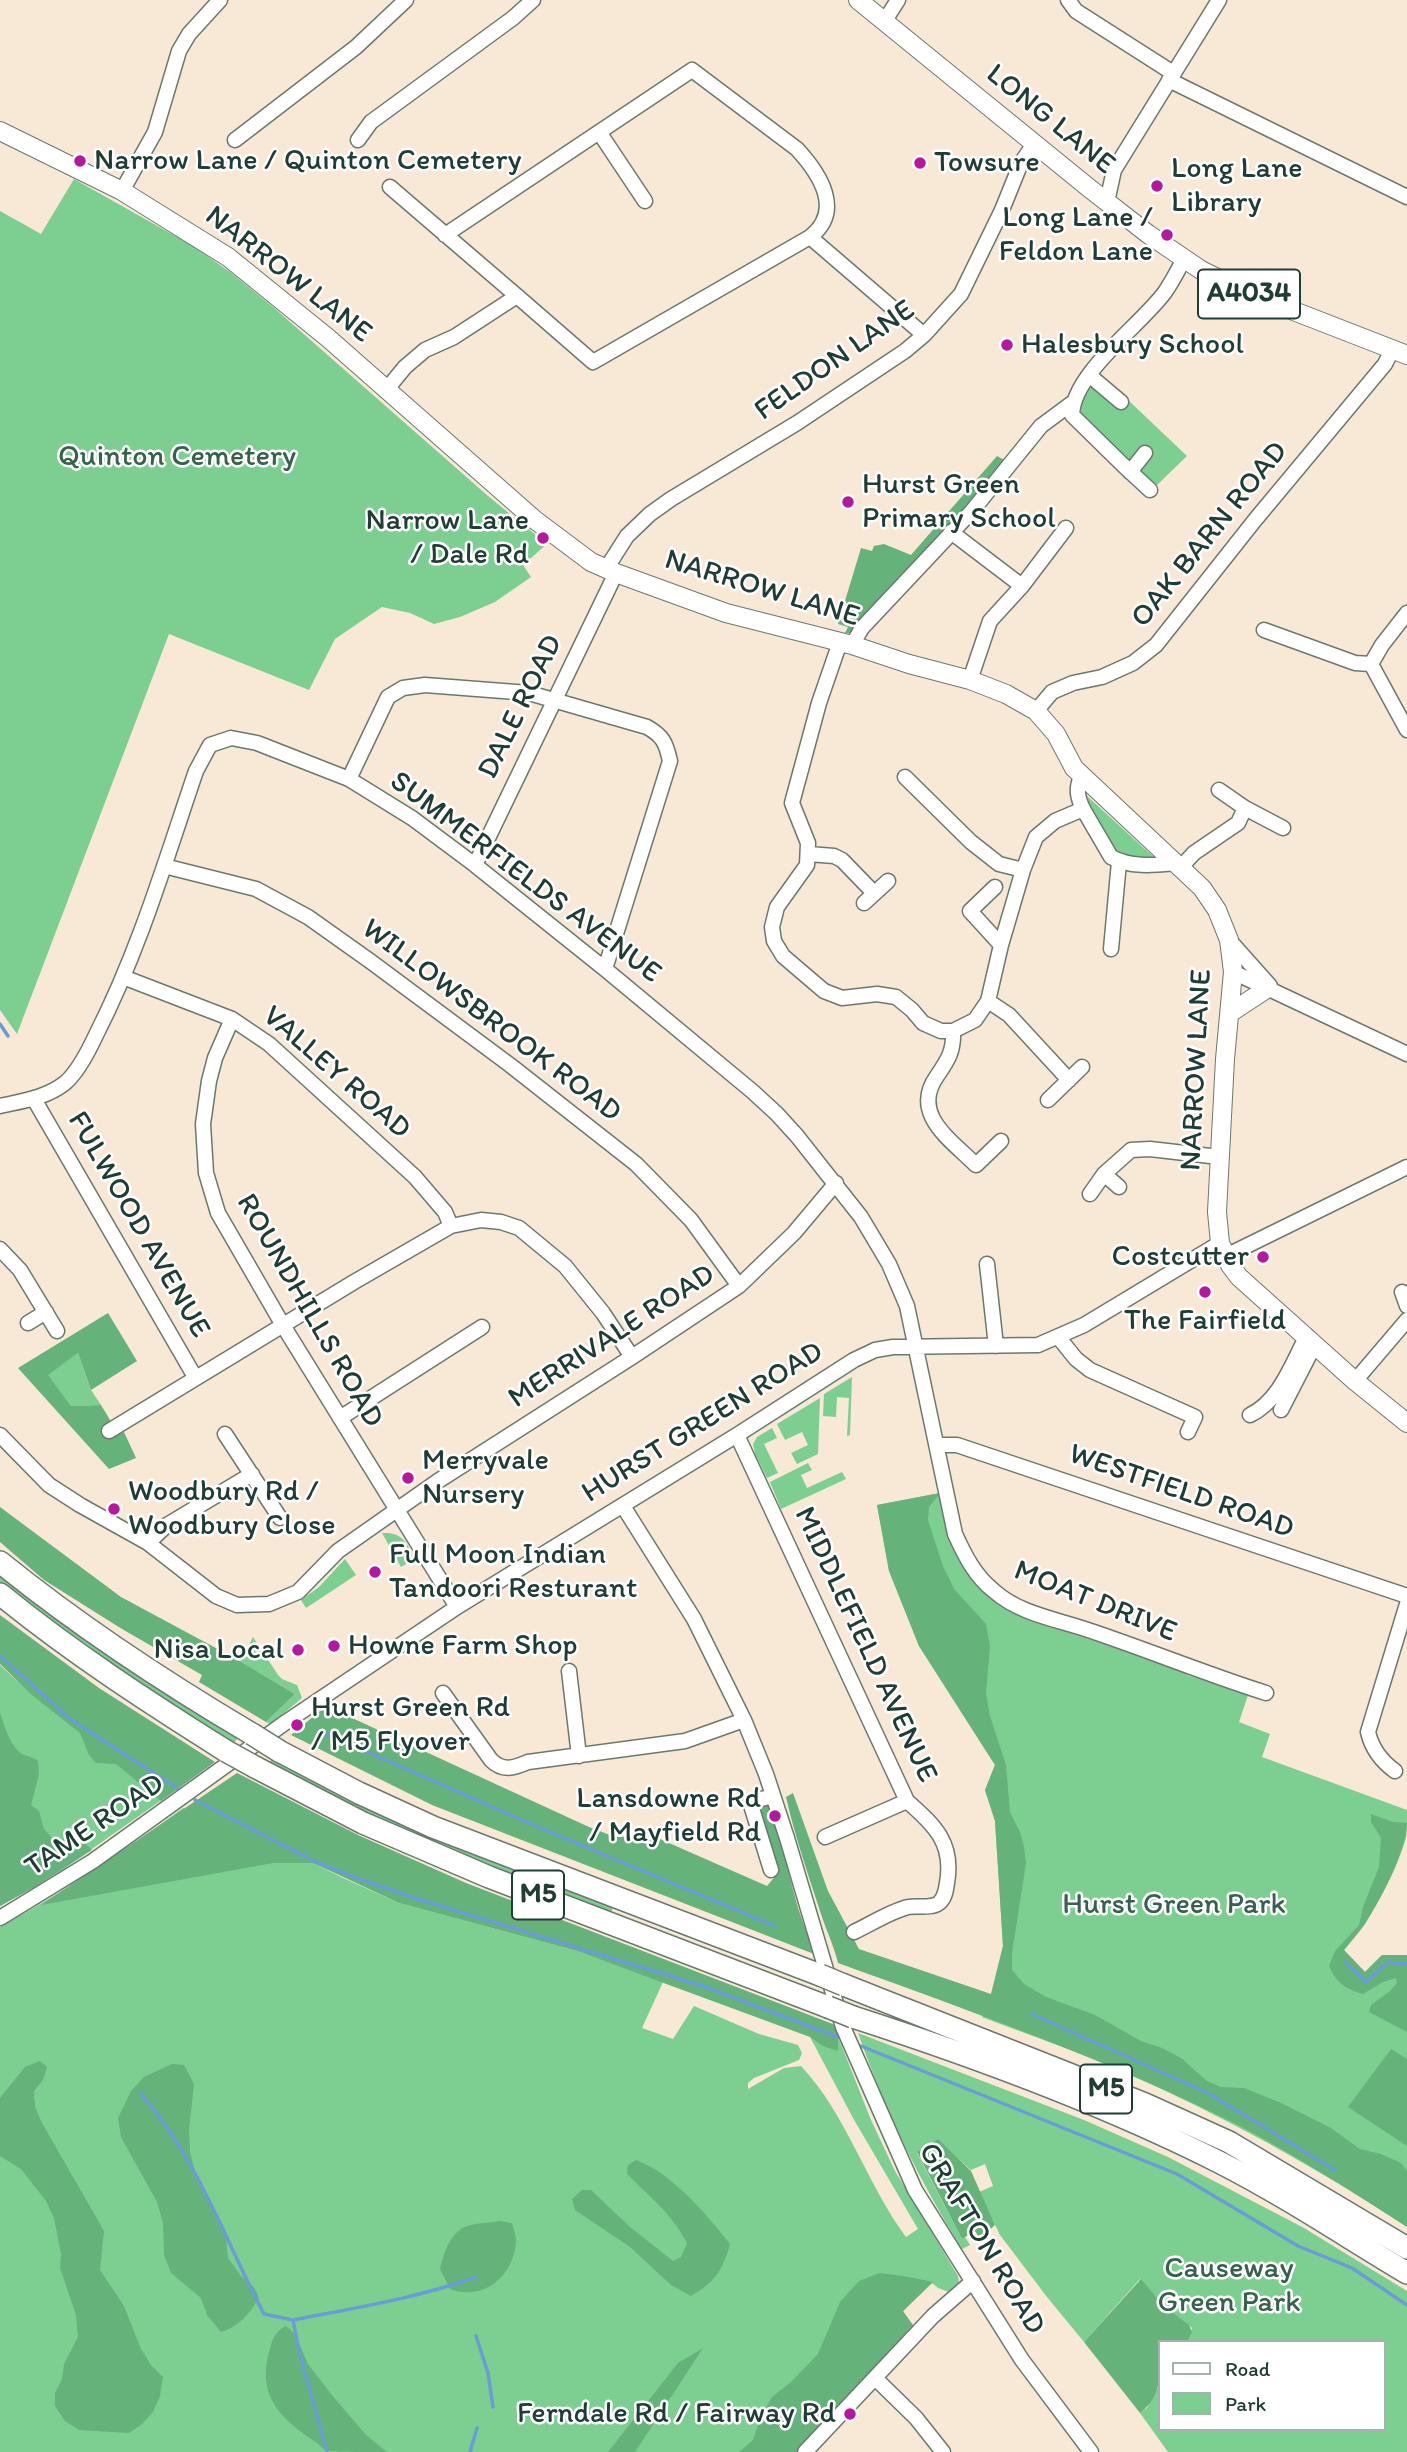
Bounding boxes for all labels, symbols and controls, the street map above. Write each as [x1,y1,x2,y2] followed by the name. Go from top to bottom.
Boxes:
[978,57,1122,183] street label: LONG LANE
[94,143,522,179] place label: Narrow Lane / Quinton Cemetery
[934,145,1040,181] place label: Towsure
[1171,151,1302,222] place label: Long Lane Library
[72,153,88,169] marker: Narrow Lane / Quinton Cemetery
[912,155,928,171] marker: Towsure
[1149,178,1165,194] marker: Long Lane Library
[197,199,379,351] street label: NARROW LANE
[999,200,1153,270] place label: Long Lane / Feldon Lane
[1159,227,1175,243] marker: Long Lane / Feldon Lane
[1198,270,1300,318] road number: A4034
[748,293,922,429] street label: FELDON LANE
[1021,327,1244,363] place label: Halesbury School
[999,337,1015,353] marker: Halesbury School
[1124,435,1296,635] street label: OAK BARN ROAD
[58,439,296,475] park label: Quinton Cemetery
[862,467,1056,538] place label: Hurst Green Primary School
[840,494,856,510] marker: Hurst Green Primary School
[366,503,529,574] place label: Narrow Lane / Dale Rd
[535,530,551,546] marker: Narrow Lane / Dale Rd
[660,542,864,636] street label: NARROW LANE
[471,629,571,785] street label: DALE ROAD
[382,764,668,992] street label: SUMMERFIELDS AVENUE
[354,912,628,1130] street label: WILLOWSBROOK ROAD
[1174,968,1220,1172] street label: NARROW LANE
[254,999,418,1147] street label: VALLEY ROAD
[59,1105,217,1345] street label: FULWOOD AVENUE
[227,1188,391,1434] street label: ROUNDHILLS ROAD
[1112,1239,1249,1275] place label: Costcutter
[1255,1249,1271,1265] marker: Costcutter
[502,1257,722,1417] street label: MERRIVALE ROAD
[1197,1284,1213,1300] marker: The Fairfield
[1124,1303,1286,1339] place label: The Fairfield
[576,1334,830,1512] street label: HURST GREEN ROAD
[1064,1437,1298,1547] street label: WESTFIELD ROAD
[422,1443,549,1514] place label: Merryvale Nursery
[400,1470,416,1486] marker: Merryvale Nursery
[128,1474,336,1544] place label: Woodbury Rd / Woodbury Close
[106,1501,122,1517] marker: Woodbury Rd / Woodbury Close
[785,1502,945,1788] street label: MIDDLEFIELD AVENUE
[389,1537,637,1608] place label: Full Moon Indian Tandoori Resturant
[1008,1553,1182,1651] street label: MOAT DRIVE
[367,1564,383,1580] marker: Full Moon Indian Tandoori Resturant
[348,1628,577,1664] place label: Howne Farm Shop
[153,1632,284,1668] place label: Nisa Local
[326,1638,342,1654] marker: Howne Farm Shop
[290,1642,306,1658] marker: Nisa Local
[311,1690,510,1760] place label: Hurst Green Rd / M5 Flyover
[289,1717,305,1733] marker: Hurst Green Rd / M5 Flyover
[19,1766,171,1886] street label: TAME ROAD
[576,1781,761,1852] place label: Lansdowne Rd / Mayfield Rd
[767,1808,783,1824] marker: Lansdowne Rd / Mayfield Rd
[512,1870,564,1920] road number: M5
[1062,1887,1286,1923] park label: Hurst Green Park
[1080,2064,1132,2114] road number: M5
[910,2137,1052,2341] street label: GRAFTON ROAD
[1158,2251,1300,2322] park label: Causeway Green Park
[1158,2340,1386,2431] legend
[1225,2356,1270,2381] text: Road
[1225,2391,1266,2416] text: Park
[517,2396,836,2432] place label: Ferndale Rd / Fairway Rd
[842,2406,858,2422] marker: Ferndale Rd / Fairway Rd

